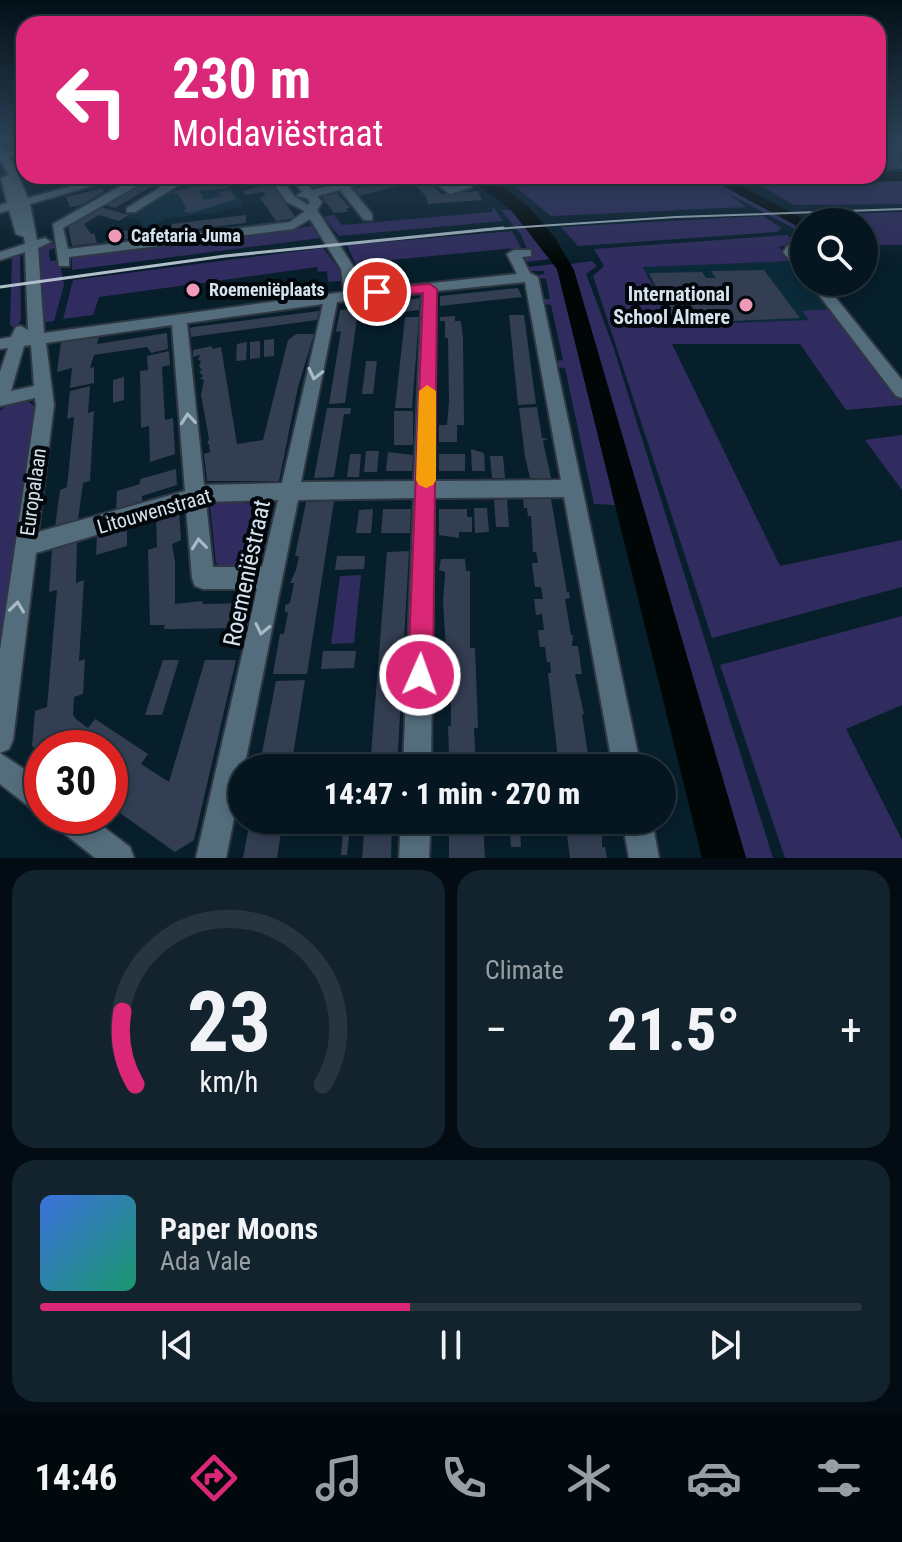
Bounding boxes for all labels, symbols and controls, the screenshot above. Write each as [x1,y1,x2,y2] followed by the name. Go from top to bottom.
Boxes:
[172,46,311,112] text: 230 m
[40,48,144,152] icon: left
[172,113,383,155] text: Moldaviëstraat
[790,208,878,296] map controls
[790,208,878,296] button: search
[131,225,241,246] place label: Cafetaria Juma
[106,227,124,245] marker: Cafetaria Juma
[343,258,411,326] pin
[355,270,399,314] icon: arrive
[209,279,325,300] place label: Roemeniëplaats
[184,281,202,299] marker: Roemeniëplaats
[613,282,730,329] place label: International School Almere
[737,296,755,314] marker: International School Almere
[307,367,324,380] one-way arrow
[179,412,196,425] one-way arrow
[15,447,51,537] street label: Europalaan
[94,483,214,539] street label: Litouwenstraat
[218,497,276,649] street label: Roemeniëstraat
[191,538,208,551] one-way arrow
[8,600,25,614] one-way arrow
[254,621,271,635] one-way arrow
[378,633,462,717] position arrow
[24,730,128,834] speed limit sign: 30
[324,776,580,811] text: 14:47 · 1 min · 270 m
[485,955,564,985] text: Climate
[186,974,271,1071] text: 23
[607,994,740,1065] text: 21.5°
[485,1004,507,1056] text: −
[840,1004,862,1056] text: +
[199,1065,258,1099] text: km/h
[160,1211,318,1246] text: Paper Moons
[160,1246,251,1276] text: Ada Vale
[155,1323,199,1367] icon: previous
[429,1323,473,1367] icon: pause
[703,1323,747,1367] icon: next
[186,1450,242,1506] icon: directions
[311,1450,367,1506] icon: music
[436,1450,492,1506] icon: phone
[561,1450,617,1506] icon: climate
[686,1450,742,1506] icon: car
[811,1450,867,1506] icon: filters
[35,1457,117,1499] text: 14:46

